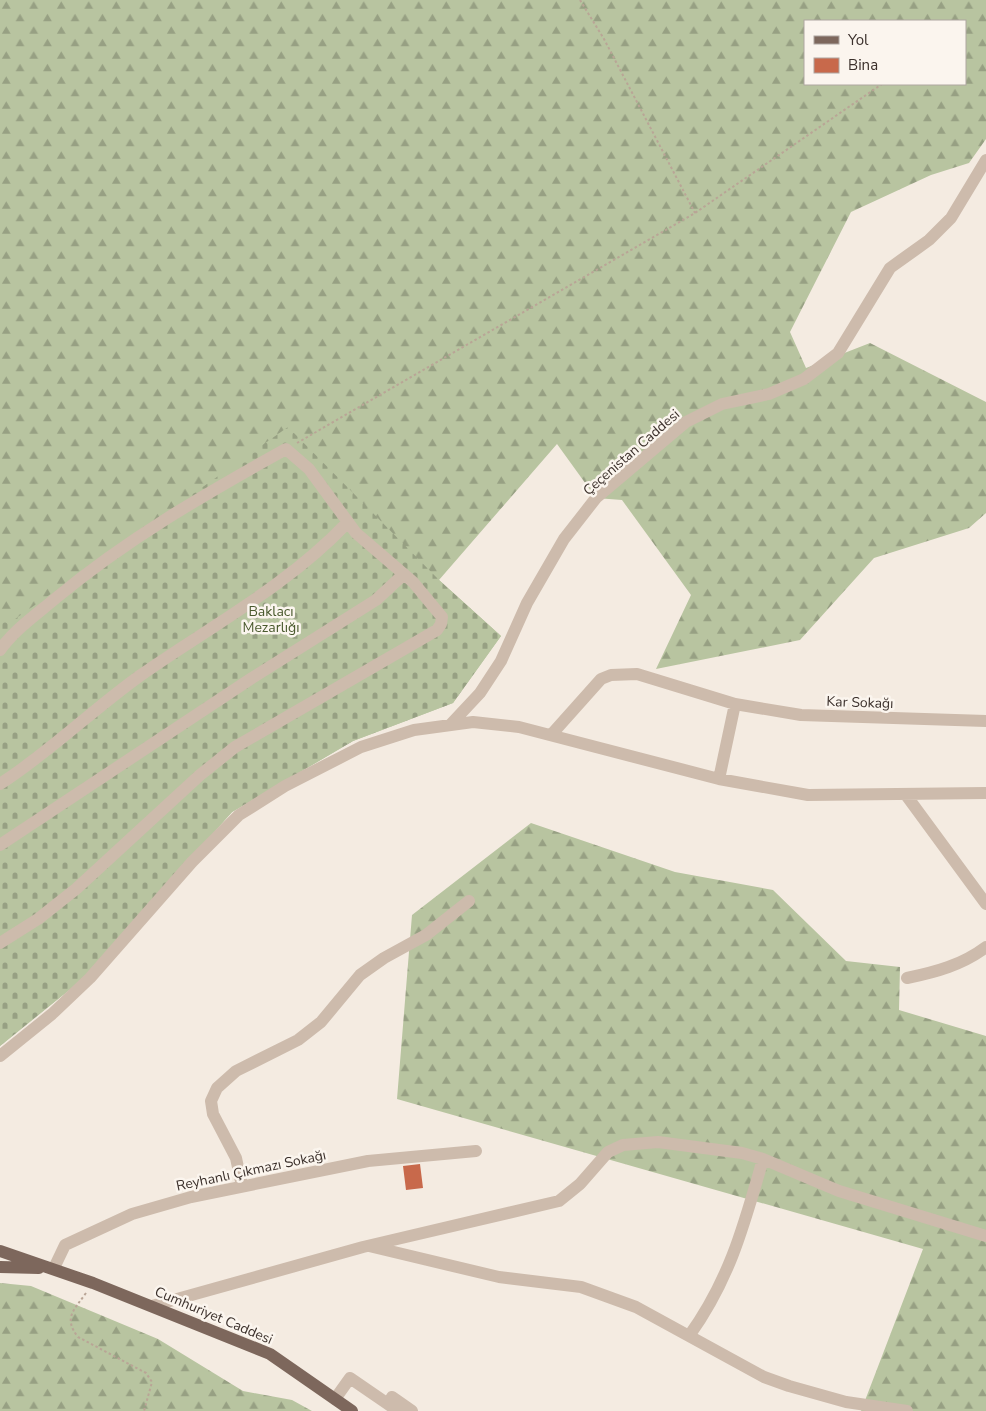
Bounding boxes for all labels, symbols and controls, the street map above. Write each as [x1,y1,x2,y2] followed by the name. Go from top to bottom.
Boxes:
[804,20,966,85] legend
[847,30,869,50] text: Yol
[848,55,878,75] text: Bina
[579,405,684,500] street label: Çeçenistan Caddesi
[242,602,300,637] park label: Baklacı Mezarlığı
[826,692,894,713] street label: Kar Sokağı
[174,1145,328,1196] street label: Reyhanlı Çıkmazı Sokağı
[152,1282,276,1349] street label: Cumhuriyet Caddesi

